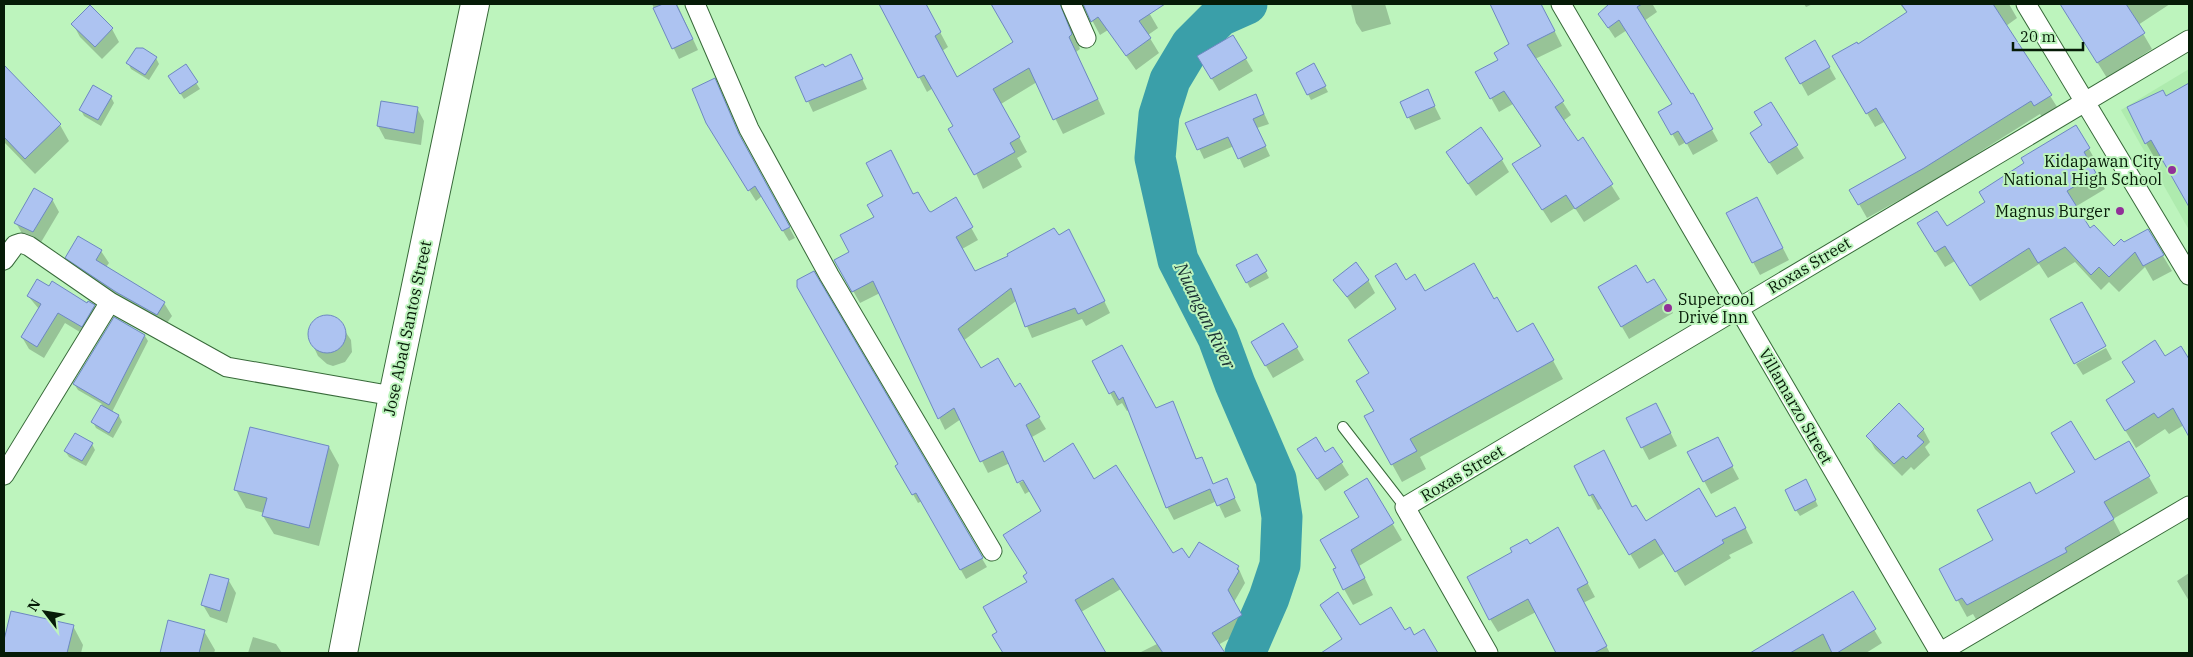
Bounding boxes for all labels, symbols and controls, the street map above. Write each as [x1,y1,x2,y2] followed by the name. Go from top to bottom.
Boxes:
[2013,20,2083,52] scale bar
[2020,27,2056,46] text: 20 m
[2003,151,2162,189] place label: Kidapawan City National High School
[2166,164,2178,176] marker: Kidapawan City National High School
[1995,201,2110,221] place label: Magnus Burger
[2114,205,2126,217] marker: Magnus Burger
[1764,232,1854,298] street label: Roxas Street
[379,238,435,417] street label: Jose Abad Santos Street
[1169,258,1242,374] water label: Nuangan River
[1678,289,1754,327] place label: Supercool Drive Inn
[1662,302,1674,314] marker: Supercool Drive Inn
[1755,345,1837,468] street label: Villamarzo Street
[1417,440,1507,506] street label: Roxas Street
[20,587,70,637] north arrow
[23,596,44,615] text: N

